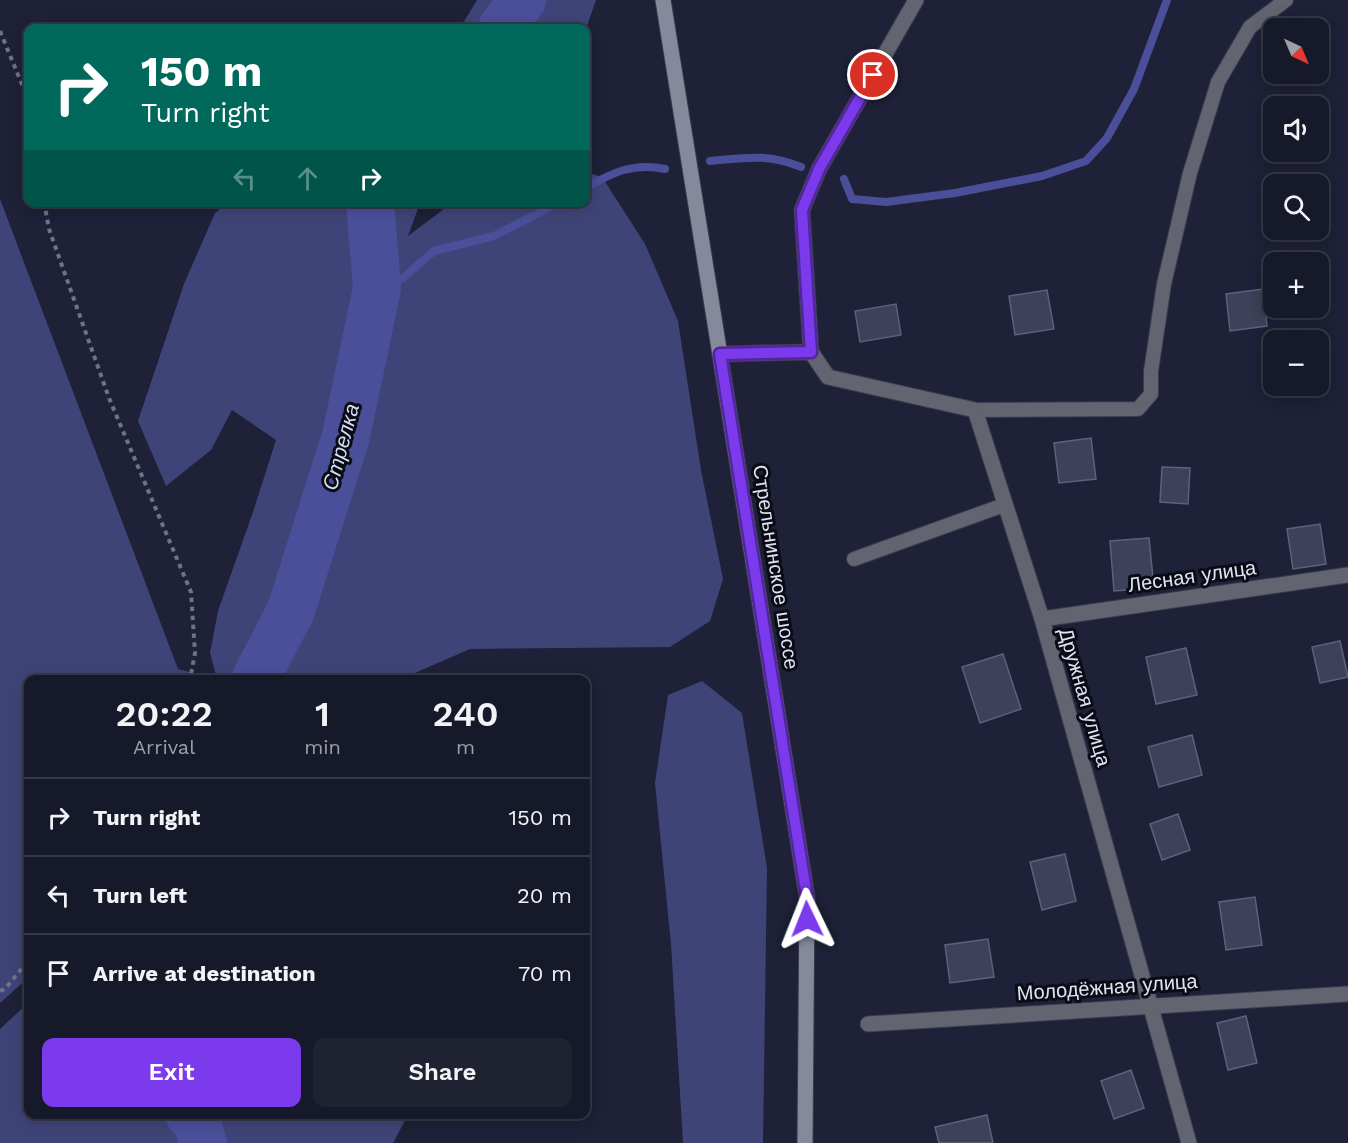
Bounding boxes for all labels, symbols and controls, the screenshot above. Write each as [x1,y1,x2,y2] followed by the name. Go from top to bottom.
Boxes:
[1263,18,1329,84] north arrow
[1263,18,1329,396] map controls
[141,47,262,96] text: 150 m
[42,48,120,126] icon: right
[847,49,898,100] pin
[856,58,889,91] icon: arrive
[1263,96,1329,162] button: sound
[141,97,270,129] text: Turn right
[228,162,261,195] icon: left
[291,162,324,195] icon: ahead
[354,162,387,195] icon: right
[1263,174,1329,240] button: search
[1263,252,1329,318] button: +
[1263,330,1329,396] button: −
[317,401,364,493] water label: Стрелка
[748,463,804,671] street label: Стрельнинское шоссе
[1126,555,1258,597] street label: Лесная улица
[1054,625,1116,770] street label: Дружная улица
[115,693,213,735] text: 20:22
[315,693,330,735] text: 1
[432,693,499,735] text: 240
[133,735,195,759] text: Arrival
[304,735,341,759] text: min
[456,735,475,759] text: m
[42,801,75,834] icon: right
[93,805,200,830] text: Turn right
[508,805,572,830] text: 150 m
[42,879,75,912] icon: left
[93,883,187,908] text: Turn left
[517,883,572,908] text: 20 m
[775,887,839,951] position arrow
[42,957,75,990] icon: arrive
[93,961,316,986] text: Arrive at destination
[518,961,572,986] text: 70 m
[1016,969,1199,1005] street label: Молодёжная улица
[42,1038,301,1107] button: Exit
[313,1038,572,1107] button: Share

